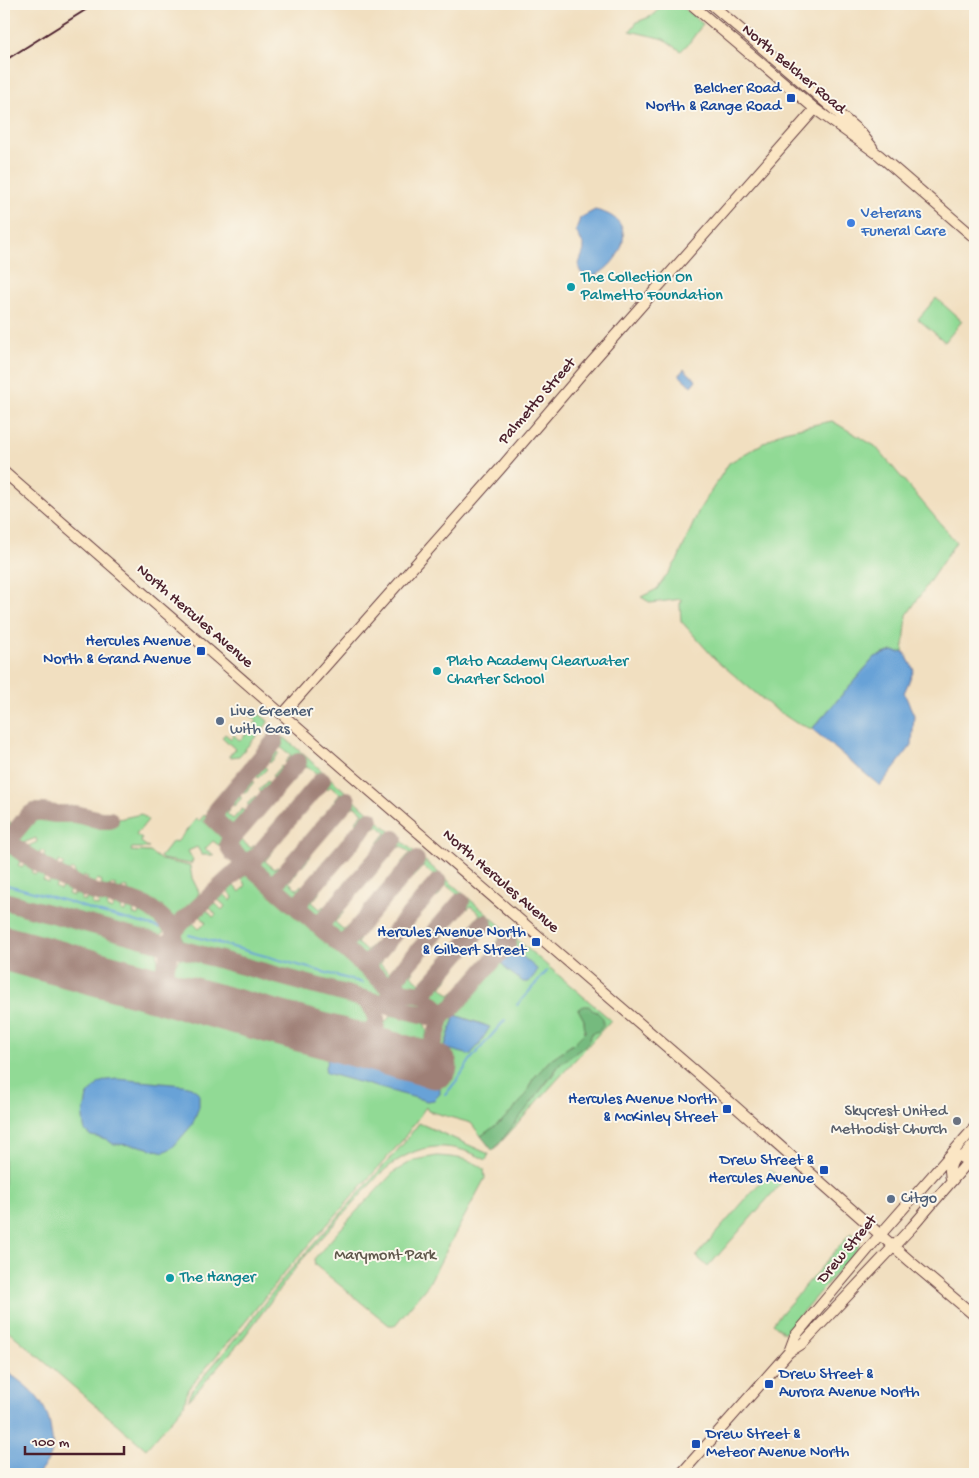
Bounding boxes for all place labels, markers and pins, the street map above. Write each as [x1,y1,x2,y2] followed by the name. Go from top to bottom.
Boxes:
[646,80,783,117] place label: Belcher Road North & Range Road
[785,92,797,104] marker: Belcher Road North & Range Road
[860,205,947,242] place label: Veterans Funeral Care
[845,217,857,229] marker: Veterans Funeral Care
[580,269,723,306] place label: The Collection On Palmetto Foundation
[565,281,577,293] marker: The Collection On Palmetto Foundation
[43,633,192,670] place label: Hercules Avenue North & Grand Avenue
[195,645,207,657] marker: Hercules Avenue North & Grand Avenue
[446,653,629,690] place label: Plato Academy Clearwater Charter School
[431,665,443,677] marker: Plato Academy Clearwater Charter School
[230,703,314,740] place label: Live Greener with Gas
[214,715,226,727] marker: Live Greener with Gas
[377,924,527,961] place label: Hercules Avenue North & Gilbert Street
[530,936,542,948] marker: Hercules Avenue North & Gilbert Street
[568,1091,718,1128] place label: Hercules Avenue North & McKinley Street
[721,1103,733,1115] marker: Hercules Avenue North & McKinley Street
[831,1103,949,1140] place label: Skycrest United Methodist Church
[951,1115,963,1127] marker: Skycrest United Methodist Church
[708,1152,815,1189] place label: Drew Street & Hercules Avenue
[818,1164,830,1176] marker: Drew Street & Hercules Avenue
[901,1190,937,1209] place label: Citgo
[885,1193,897,1205] marker: Citgo
[179,1269,257,1288] place label: The Hanger
[164,1272,176,1284] marker: The Hanger
[778,1366,920,1403] place label: Drew Street & Aurora Avenue North
[763,1378,775,1390] marker: Drew Street & Aurora Avenue North
[705,1426,850,1463] place label: Drew Street & Meteor Avenue North
[690,1438,702,1450] marker: Drew Street & Meteor Avenue North

